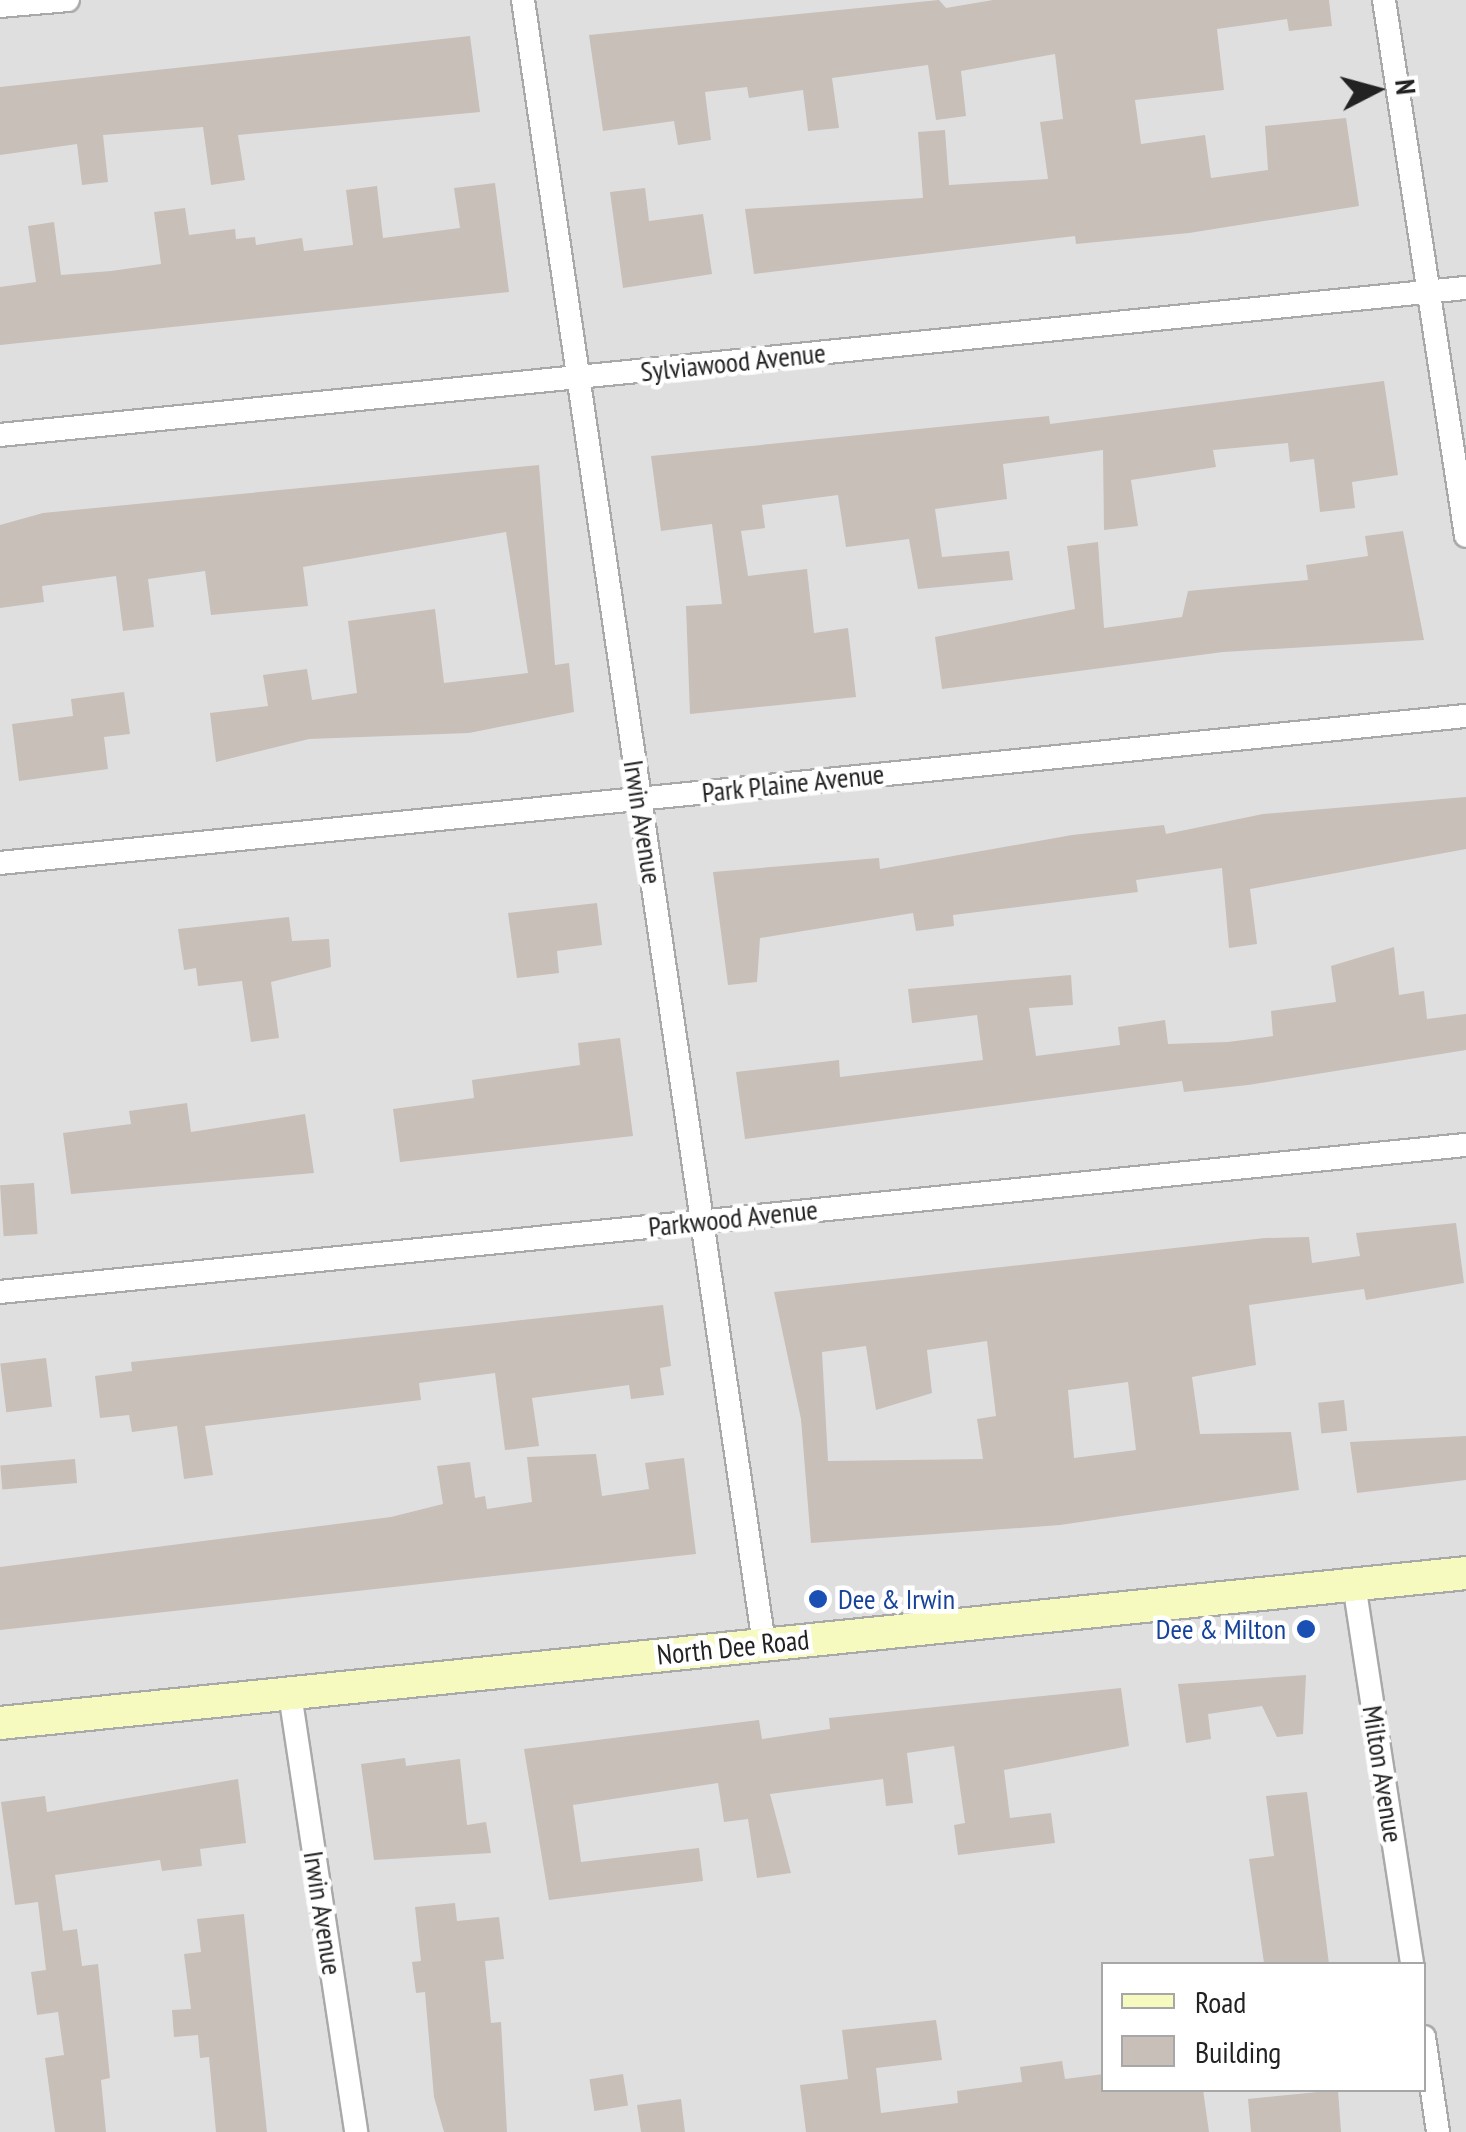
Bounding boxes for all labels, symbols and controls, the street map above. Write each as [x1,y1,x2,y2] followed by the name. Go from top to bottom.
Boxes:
[1326,40,1426,140] north arrow
[1387,77,1426,96] text: N
[639,336,827,388] street label: Sylviawood Avenue
[617,757,669,887] street label: Irwin Avenue
[699,757,887,809] street label: Park Plaine Avenue
[646,1192,820,1244] street label: Parkwood Avenue
[838,1582,955,1616] place label: Dee & Irwin
[807,1588,829,1610] marker: Dee & Irwin
[1156,1612,1286,1646] place label: Dee & Milton
[1295,1618,1317,1640] marker: Dee & Milton
[655,1622,811,1672] street label: North Dee Road
[1356,1703,1410,1845] street label: Milton Avenue
[297,1848,349,1978] street label: Irwin Avenue
[1101,1962,1426,2092] legend
[1195,1982,1246,2021] text: Road
[1195,2032,1281,2071] text: Building

